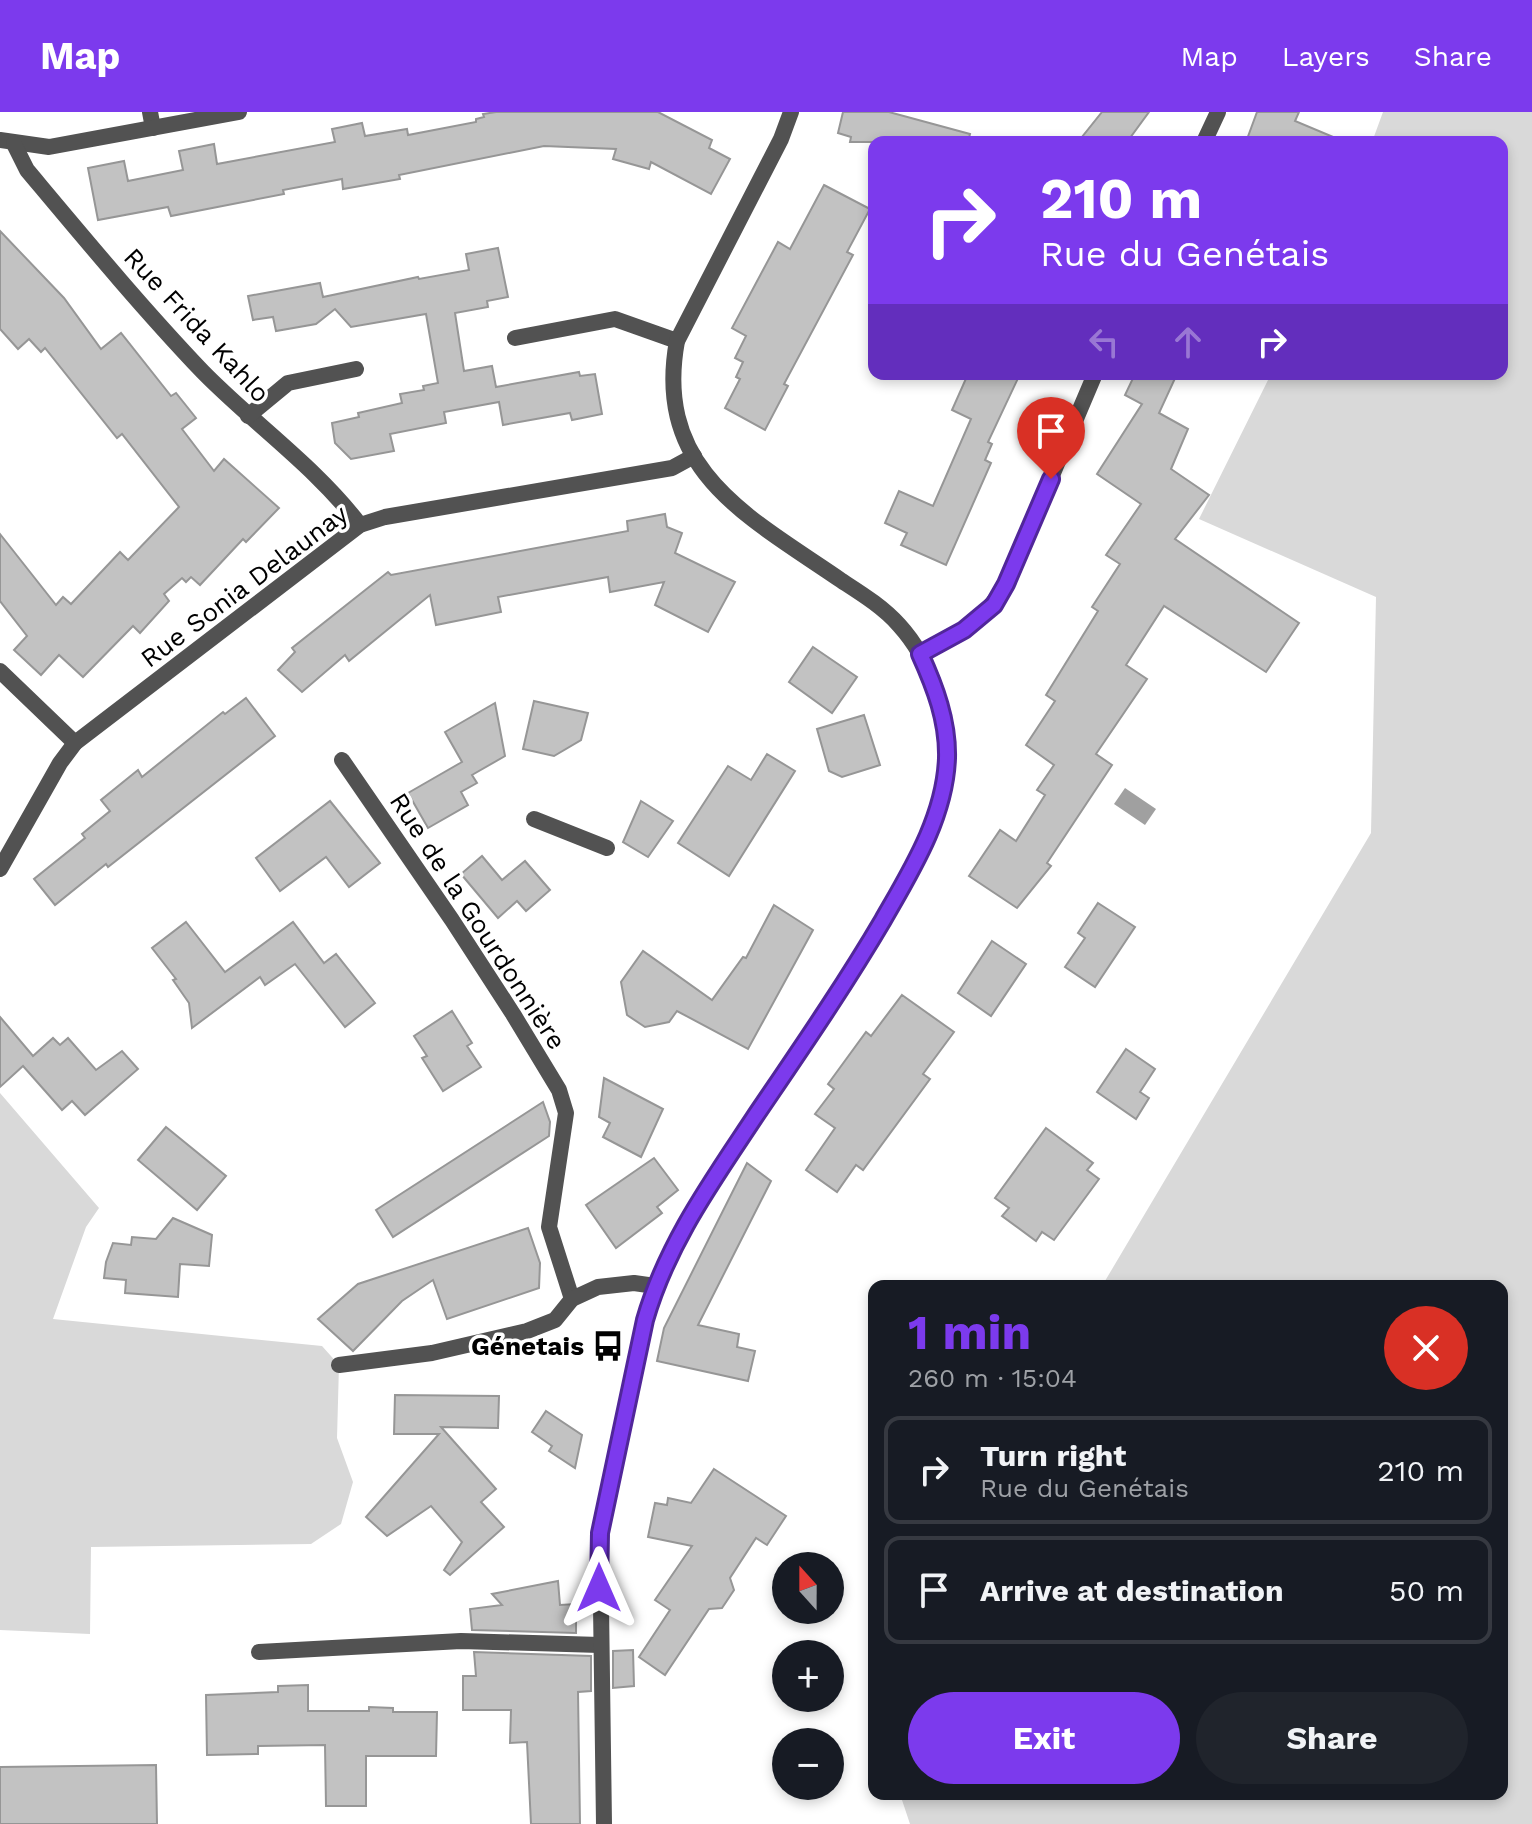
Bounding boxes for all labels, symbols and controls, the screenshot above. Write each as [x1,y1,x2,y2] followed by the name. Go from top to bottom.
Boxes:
[40,34,120,78] text: Map
[1181,40,1238,73] text: Map
[1282,40,1370,73] text: Layers
[1414,40,1492,73] text: Share
[1040,166,1202,232] text: 210 m
[908,168,1012,272] icon: right
[1040,233,1329,275] text: Rue du Genétais
[118,242,276,408] street label: Rue Frida Kahlo
[1082,320,1126,364] icon: left
[1166,320,1210,364] icon: ahead
[1250,320,1294,364] icon: right
[1017,397,1085,479] pin
[1029,409,1073,453] icon: arrive
[135,498,354,674] street label: Rue Sonia Delaunay
[384,787,572,1055] street label: Rue de la Gourdonnière
[908,1304,1031,1361] text: 1 min
[1384,1306,1468,1390] button: close
[591,1329,625,1363] bus stop icon: Génetais
[471,1331,584,1361] place label: Génetais
[908,1363,1077,1393] text: 260 m · 15:04
[980,1438,1126,1473] text: Turn right
[912,1448,956,1492] icon: right
[1377,1453,1464,1488] text: 210 m
[980,1473,1189,1503] text: Rue du Genétais
[557,1546,641,1630] position arrow
[772,1552,844,1624] north arrow
[772,1552,844,1800] map controls
[912,1568,956,1612] icon: arrive
[980,1573,1284,1608] text: Arrive at destination
[1389,1573,1464,1608] text: 50 m
[772,1640,844,1712] button: +
[908,1692,1180,1784] button: Exit
[1196,1692,1468,1784] button: Share
[772,1728,844,1800] button: −

